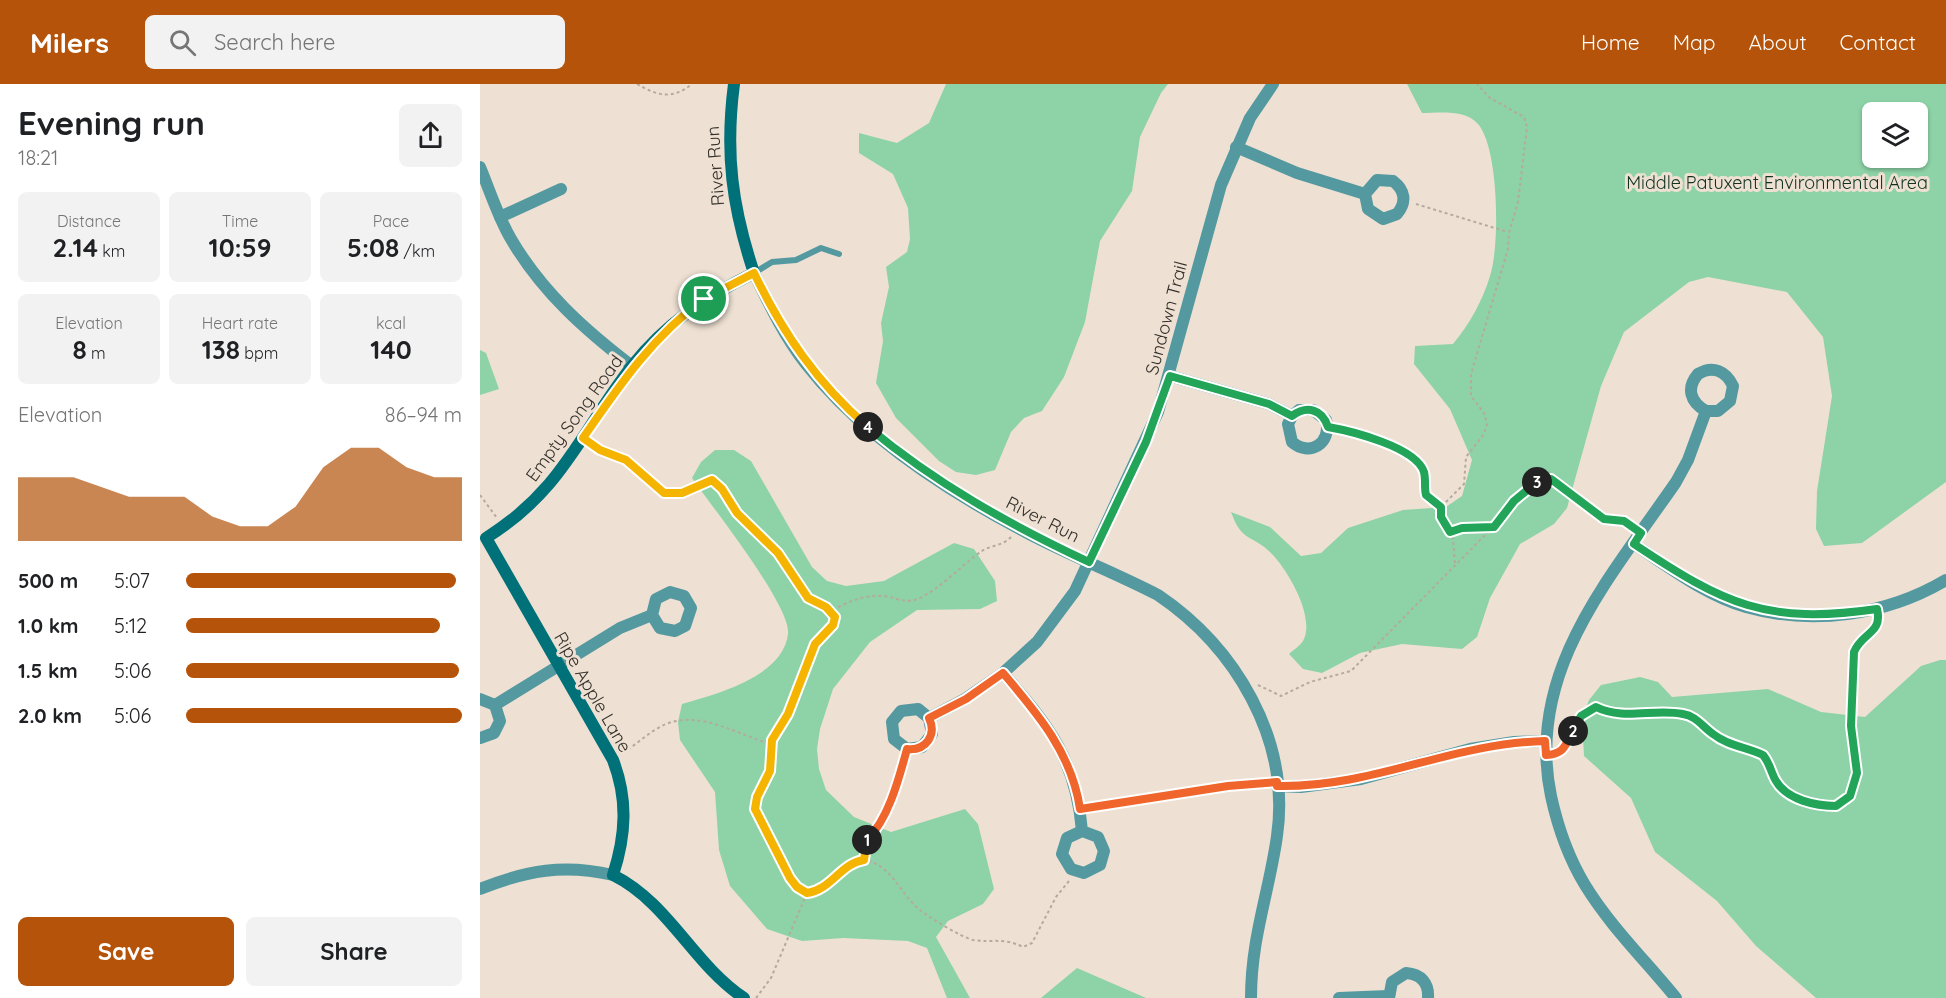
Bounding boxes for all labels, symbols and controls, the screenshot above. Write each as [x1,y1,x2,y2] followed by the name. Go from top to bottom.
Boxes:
[145,15,565,69] search box
[30,25,109,60] text: Milers
[166,26,199,59] icon: search
[214,28,335,56] text: Search here
[1581,29,1640,55] text: Home
[1673,29,1716,55] text: Map
[1749,29,1807,55] text: About
[1840,29,1916,55] text: Contact
[18,102,205,143] text: Evening run
[1862,102,1928,168] map controls
[1862,102,1928,168] button: layers
[399,104,462,167] button: share
[701,125,729,207] street label: River Run
[18,145,58,170] text: 18:21
[1626,171,1928,194] park label: Middle Patuxent Environmental Area
[57,211,121,231] text: Distance
[222,211,258,231] text: Time
[373,211,409,231] text: Pace
[53,231,98,264] text: 2.14
[209,231,271,264] text: 10:59
[347,231,399,264] text: 5:08
[98,241,125,261] text: km
[399,241,435,261] text: /km
[1140,259,1192,377] street label: Sundown Trail
[678,273,729,324] pin
[687,282,720,315] icon: arrive
[55,313,123,333] text: Elevation
[202,313,278,333] text: Heart rate
[376,313,406,333] text: kcal
[72,333,87,366] text: 8
[202,333,240,366] text: 138
[370,333,412,366] text: 140
[87,343,106,363] text: m
[240,343,278,363] text: bpm
[520,350,628,486] street label: Empty Song Road
[18,402,102,427] text: Elevation
[385,402,462,427] text: 86–94 m
[853,412,883,442] pin: 4
[863,417,873,437] text: 4
[1522,467,1552,497] pin: 3
[1533,472,1541,492] text: 3
[1002,491,1084,547] street label: River Run
[18,568,78,593] text: 500 m
[114,568,150,593] text: 5:07
[18,613,78,638] text: 1.0 km
[114,613,147,638] text: 5:12
[549,628,637,756] street label: Ripe Apple Lane
[18,658,78,683] text: 1.5 km
[114,658,151,683] text: 5:06
[18,703,82,728] text: 2.0 km
[114,703,151,728] text: 5:06
[1558,716,1588,746] pin: 2
[1568,721,1578,741] text: 2
[852,825,882,855] pin: 1
[864,830,870,850] text: 1
[18,917,234,986] button: Save
[246,917,462,986] button: Share

